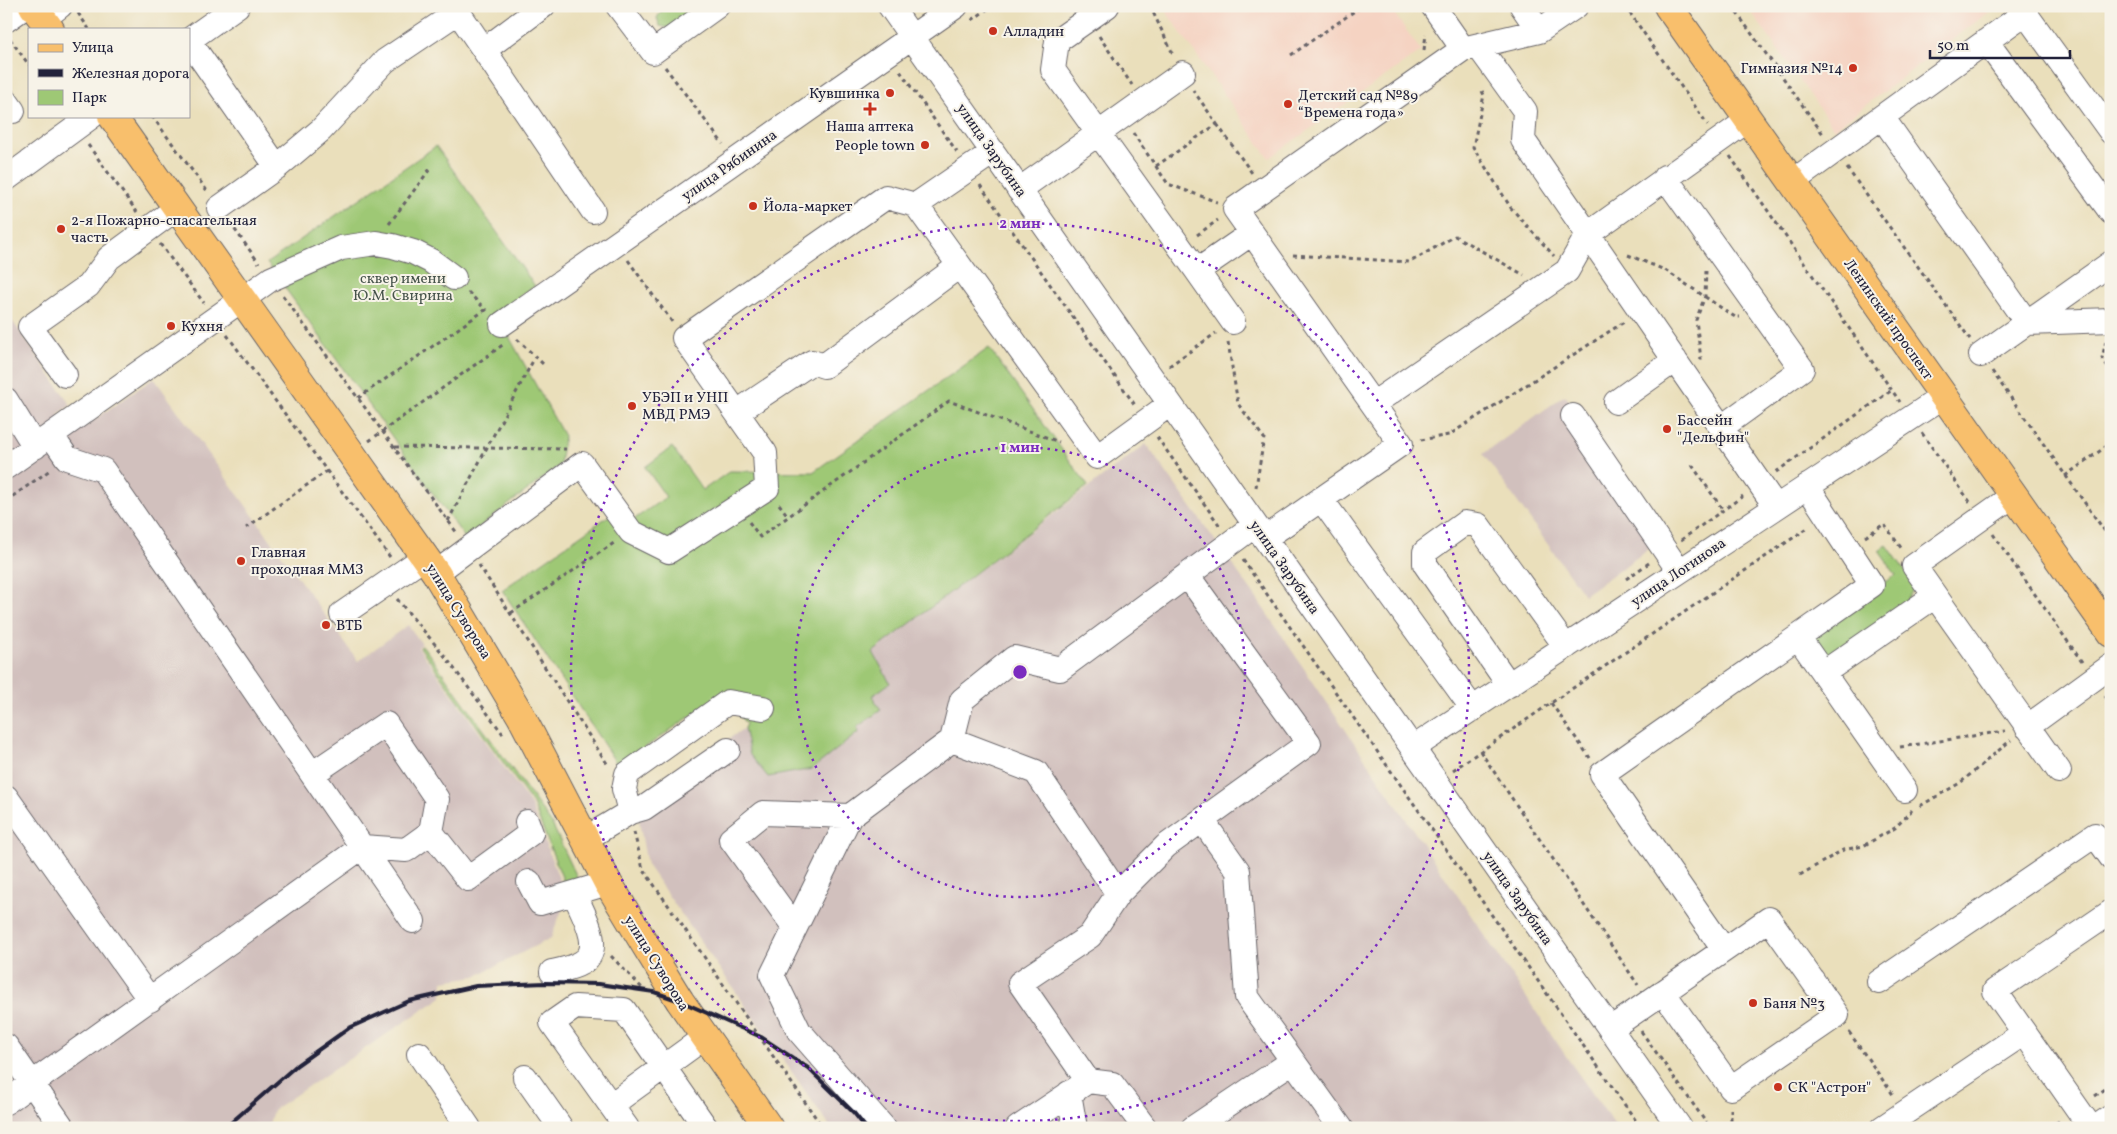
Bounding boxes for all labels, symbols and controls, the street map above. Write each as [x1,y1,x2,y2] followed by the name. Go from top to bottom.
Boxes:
[1003,22,1064,43] place label: Алладин
[987,25,999,37] marker: Алладин
[28,28,190,118] legend
[1930,28,2070,60] scale bar
[1937,36,1969,57] text: 50 m
[72,38,114,59] text: Улица
[1740,59,1843,80] place label: Гимназия №14
[1847,62,1859,74] marker: Гимназия №14
[72,64,189,85] text: Железная дорога
[809,84,880,105] place label: Кувшинка
[1298,86,1418,124] place label: Детский сад №89 “Времена года»
[884,87,896,99] marker: Кувшинка
[72,88,107,109] text: Парк
[1282,98,1294,110] marker: Детский сад №89 “Времена года»
[950,100,1031,202] street label: улица Зарубина
[864,103,876,115] marker: Наша аптека
[826,117,914,138] place label: Наша аптека
[678,125,782,207] street label: улица Рябинина
[835,136,915,157] place label: People town
[919,139,931,151] marker: People town
[763,197,853,218] place label: Йола-маркет
[747,200,759,212] marker: Йола-маркет
[71,211,257,249] place label: 2-я Пожарно-спасательная часть
[999,214,1041,235] text: 2 мин
[55,223,67,235] marker: 2-я Пожарно-спасательная часть
[1838,255,1938,385] street label: Ленинский проспект
[353,269,453,307] park label: сквер имени Ю.М. Свирина
[181,317,223,338] place label: Кухня
[165,320,177,332] marker: Кухня
[642,388,728,426] place label: УБЭП и УНП МВД РМЭ
[626,400,638,412] marker: УБЭП и УНП МВД РМЭ
[1677,411,1749,449] place label: Бассейн "Дельфин"
[1661,423,1673,435] marker: Бассейн "Дельфин"
[1000,438,1040,459] text: 1 мин
[1243,517,1324,619] street label: улица Зарубина
[1627,534,1731,613] street label: улица Логинова
[251,543,364,581] place label: Главная проходная ММЗ
[235,555,247,567] marker: Главная проходная ММЗ
[420,560,496,664] street label: улица Суворова
[336,616,363,637] place label: ВТБ
[320,619,332,631] marker: ВТБ
[1011,663,1029,681] centre of rings
[1476,848,1557,950] street label: улица Зарубина
[618,912,694,1016] street label: улица Суворова
[1763,994,1825,1015] place label: Баня №3
[1747,997,1759,1009] marker: Баня №3
[1788,1078,1871,1099] place label: СК "Астрон"
[1772,1081,1784,1093] marker: СК "Астрон"

